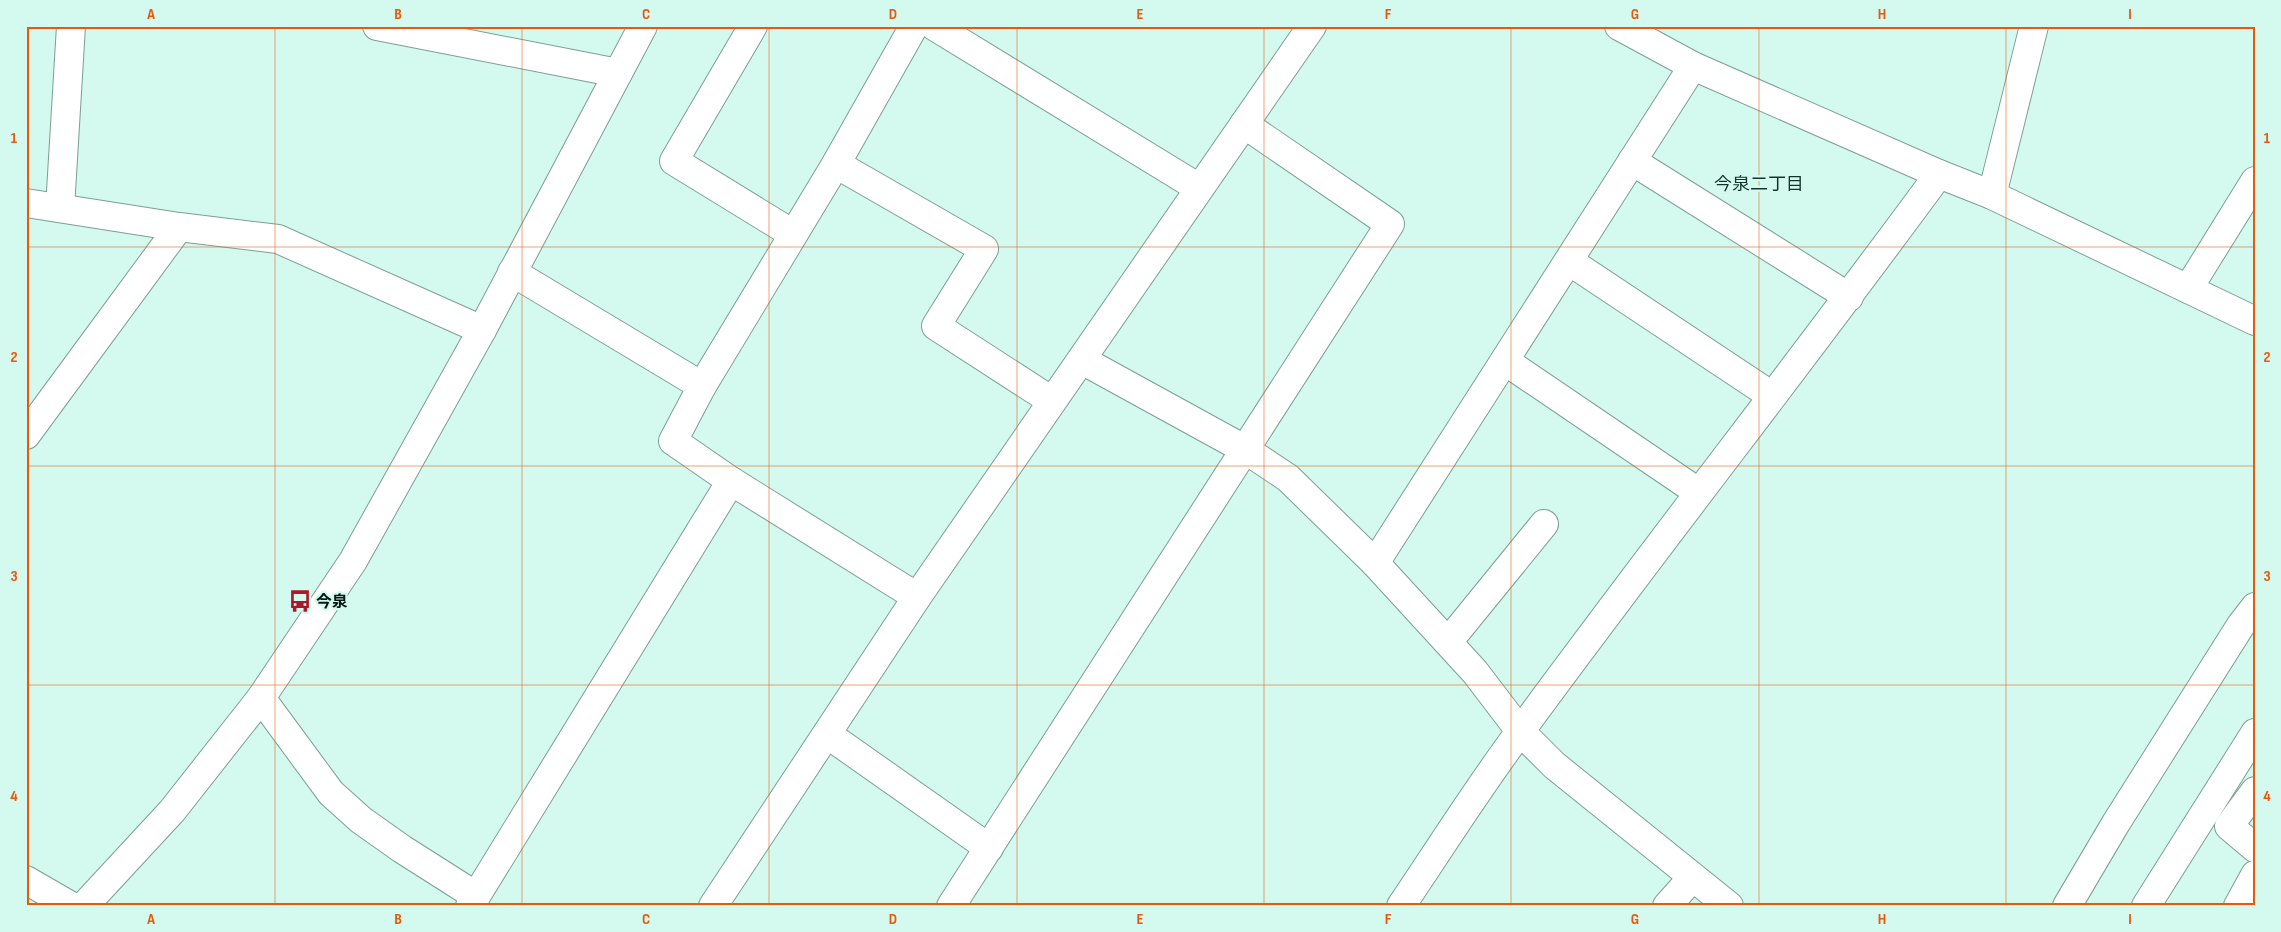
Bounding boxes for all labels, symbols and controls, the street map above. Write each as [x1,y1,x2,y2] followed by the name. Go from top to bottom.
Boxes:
[146,5,155,24] text: A
[394,5,402,24] text: B
[642,5,650,24] text: C
[889,5,897,24] text: D
[1137,5,1144,24] text: E
[1385,5,1392,24] text: F
[1631,5,1639,24] text: G
[1878,5,1886,24] text: H
[2128,5,2132,24] text: I
[11,129,18,148] text: 1
[2264,129,2271,148] text: 1
[1714,174,1804,195] district label: 今泉二丁目
[10,348,18,367] text: 2
[2263,348,2271,367] text: 2
[10,567,18,586] text: 3
[2263,567,2271,586] text: 3
[287,588,313,614] bus stop icon: 今泉
[316,593,348,612] place label: 今泉
[10,787,18,806] text: 4
[2263,787,2271,806] text: 4
[146,910,155,929] text: A
[394,910,402,929] text: B
[642,910,650,929] text: C
[889,910,897,929] text: D
[1137,910,1144,929] text: E
[1385,910,1392,929] text: F
[1631,910,1639,929] text: G
[1878,910,1886,929] text: H
[2128,910,2132,929] text: I

